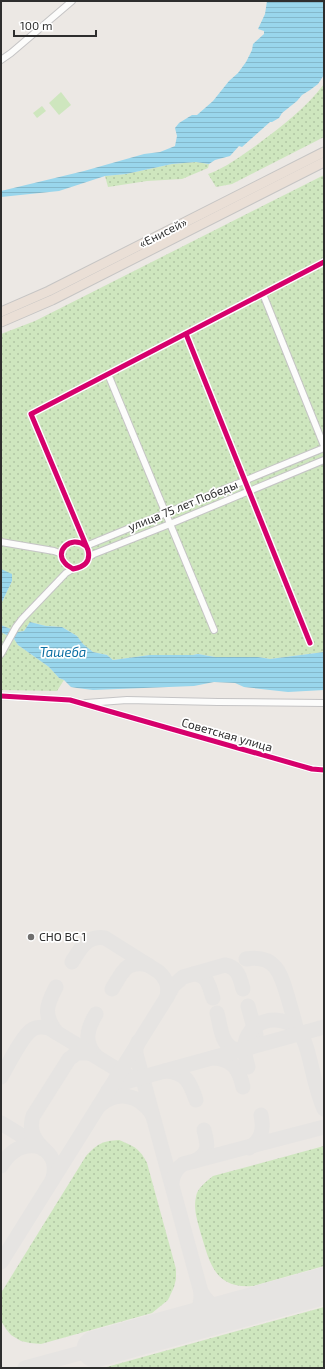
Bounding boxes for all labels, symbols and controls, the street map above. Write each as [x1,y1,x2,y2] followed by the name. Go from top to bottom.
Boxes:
[14,12,96,38] scale bar
[20,18,52,32] text: 100 m
[136,214,189,250] street label: «Енисей»
[126,477,240,534] street label: улица 75 лет Победы
[40,644,86,660] water label: Ташеба
[180,714,274,755] street label: Советская улица
[39,929,86,943] place label: СНО ВС 1
[26,932,36,942] marker: СНО ВС 1

